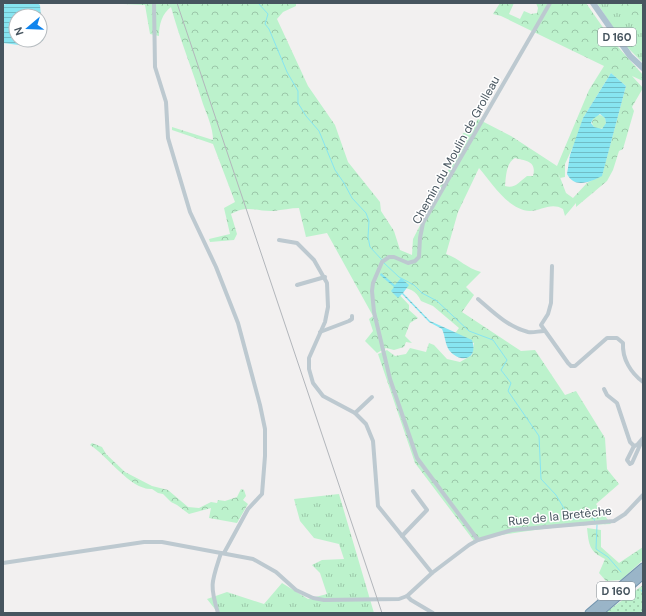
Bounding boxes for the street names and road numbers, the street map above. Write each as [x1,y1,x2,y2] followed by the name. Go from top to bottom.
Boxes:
[598,28,636,46] road number: D 160
[409,73,503,227] street label: Chemin du Moulin de Grolleau
[507,503,613,529] street label: Rue de la Bretèche
[597,582,635,600] road number: D 160

